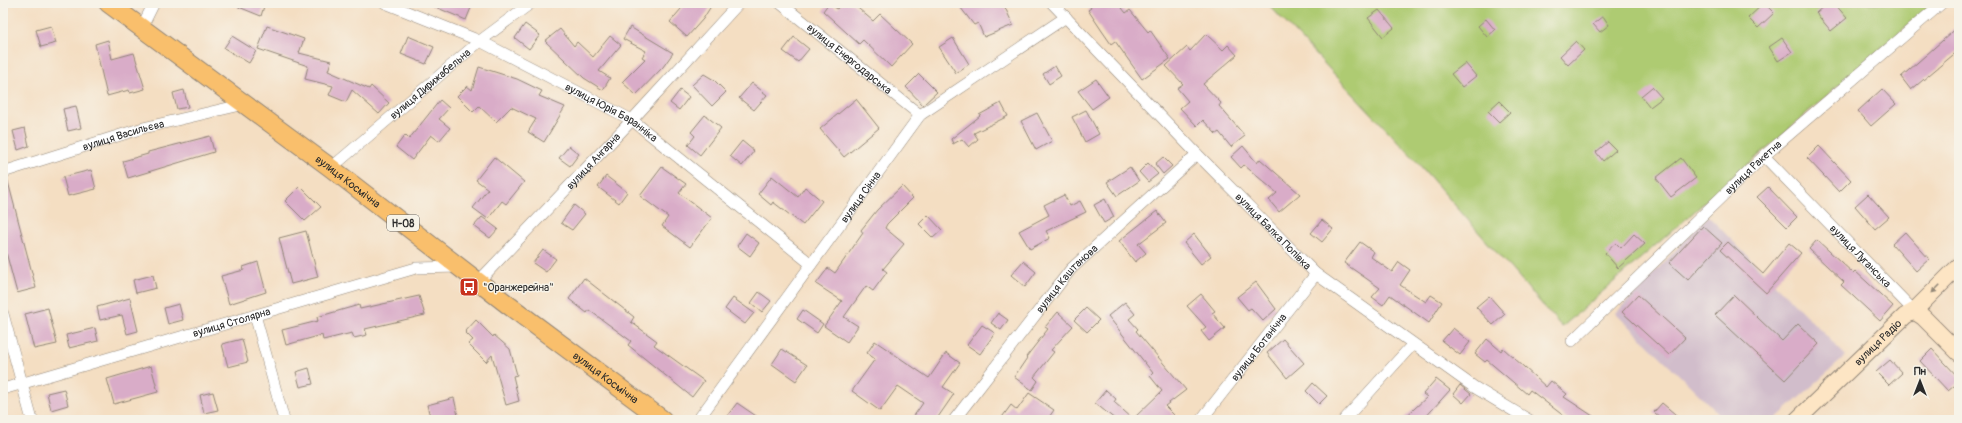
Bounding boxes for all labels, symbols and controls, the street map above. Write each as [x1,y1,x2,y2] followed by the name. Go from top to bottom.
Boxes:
[804,21,894,97] street label: вулиця Енергодарська
[387,46,473,122] street label: вулиця Дирижабельна
[563,80,660,145] street label: вулиця Юрія Баранніка
[81,117,166,154] street label: вулиця Васильєва
[564,130,623,192] street label: вулиця Ангарна
[1722,138,1784,197] street label: вулиця Ракетна
[313,153,383,211] street label: вулиця Космічна
[838,169,884,225] street label: вулиця Сінна
[1232,191,1314,272] street label: вулиця Балка Попівка
[387,215,419,231] road number: Н-08
[1827,222,1894,290] street label: вулиця Луганська
[1033,242,1101,316] street label: вулиця Каштанова
[458,276,480,298] bus stop icon: "Оранжерейна"
[483,281,554,294] place label: "Оранжерейна"
[1931,284,1941,294] one-way arrow
[191,305,272,340] street label: вулиця Столярна
[1228,311,1289,384] street label: вулиця Ботанічна
[1852,317,1904,368] street label: вулиця Радіо
[570,349,641,407] street label: вулиця Космічна
[1900,361,1940,401] north arrow
[1914,365,1927,378] text: Пн

